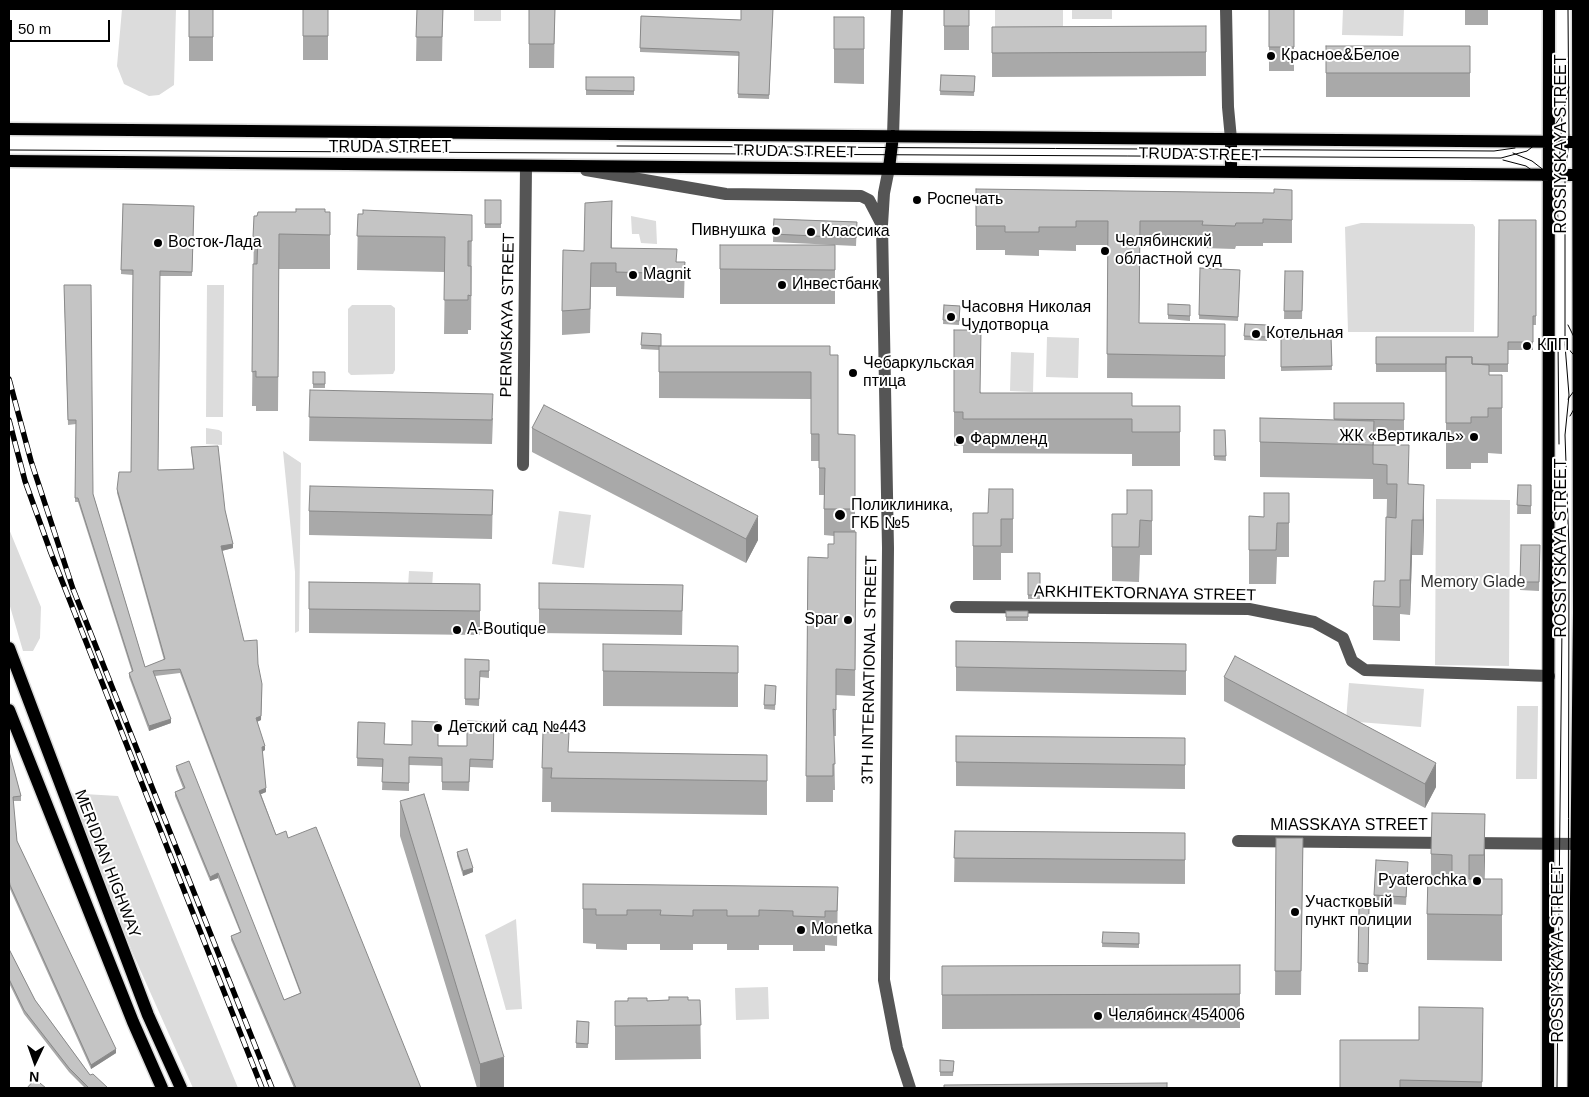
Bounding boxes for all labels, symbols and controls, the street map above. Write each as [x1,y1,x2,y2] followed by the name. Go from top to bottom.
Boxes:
[12,10,112,42] scale bar
[18,20,51,37] text: 50 m
[1281,46,1400,66] place label: Красное&Белое
[1265,50,1277,62] marker: Красное&Белое
[1552,54,1572,234] street label: ROSSIYSKAYA STREET
[329,138,451,158] street label: TRUDA STREET
[734,141,856,163] street label: TRUDA STREET
[1139,144,1261,166] street label: TRUDA STREET
[927,190,1003,210] place label: Роспечать
[911,194,923,206] marker: Роспечать
[691,221,766,241] place label: Пивнушка
[821,222,890,242] place label: Классика
[770,225,782,237] marker: Пивнушка
[805,226,817,238] marker: Классика
[497,232,519,398] street label: PERMSKAYA STREET
[1115,232,1222,270] place label: Челябинский областной суд
[168,233,262,253] place label: Восток-Лада
[152,237,164,249] marker: Восток-Лада
[1099,245,1111,257] marker: Челябинский областной суд
[643,265,691,285] place label: Magnit
[627,269,639,281] marker: Magnit
[792,275,878,295] place label: Инвестбанк
[776,279,788,291] marker: Инвестбанк
[961,298,1091,336] place label: Часовня Николая Чудотворца
[945,311,957,323] marker: Часовня Николая Чудотворца
[1266,324,1343,344] place label: Котельная
[1250,328,1262,340] marker: Котельная
[1537,336,1569,356] place label: КПП
[1521,340,1533,352] marker: КПП
[863,354,974,392] place label: Чебаркульская птица
[847,367,859,379] marker: Чебаркульская птица
[1339,427,1464,447] place label: ЖК «Вертикаль»
[970,430,1047,450] place label: Фармленд
[1468,431,1480,443] marker: ЖК «Вертикаль»
[954,434,966,446] marker: Фармленд
[1552,458,1572,638] street label: ROSSIYSKAYA STREET
[851,496,953,534] place label: Поликлиника, ГКБ №5
[833,508,847,522] marker: Поликлиника, ГКБ №5
[858,555,882,785] street label: 3TH INTERNATIONAL STREET
[1421,573,1525,593] park label: Memory Glade
[1034,582,1256,606] street label: ARKHITEKTORNAYA STREET
[804,610,838,630] place label: Spar
[842,614,854,626] marker: Spar
[467,620,546,640] place label: A-Boutique
[451,624,463,636] marker: A-Boutique
[448,718,586,738] place label: Детский сад №443
[432,722,444,734] marker: Детский сад №443
[70,787,144,941] street label: MERIDIAN HIGHWAY
[1270,816,1428,836] street label: MIASSKAYA STREET
[1549,863,1569,1043] street label: ROSSIYSKAYA STREET
[1378,871,1467,891] place label: Pyaterochka
[1471,875,1483,887] marker: Pyaterochka
[1305,893,1412,931] place label: Участковый пункт полиции
[1289,906,1301,918] marker: Участковый пункт полиции
[811,920,872,940] place label: Monetka
[795,924,807,936] marker: Monetka
[1108,1006,1245,1026] place label: Челябинск 454006
[1092,1010,1104,1022] marker: Челябинск 454006
[10,1037,60,1087] north arrow
[29,1069,40,1085] text: N

